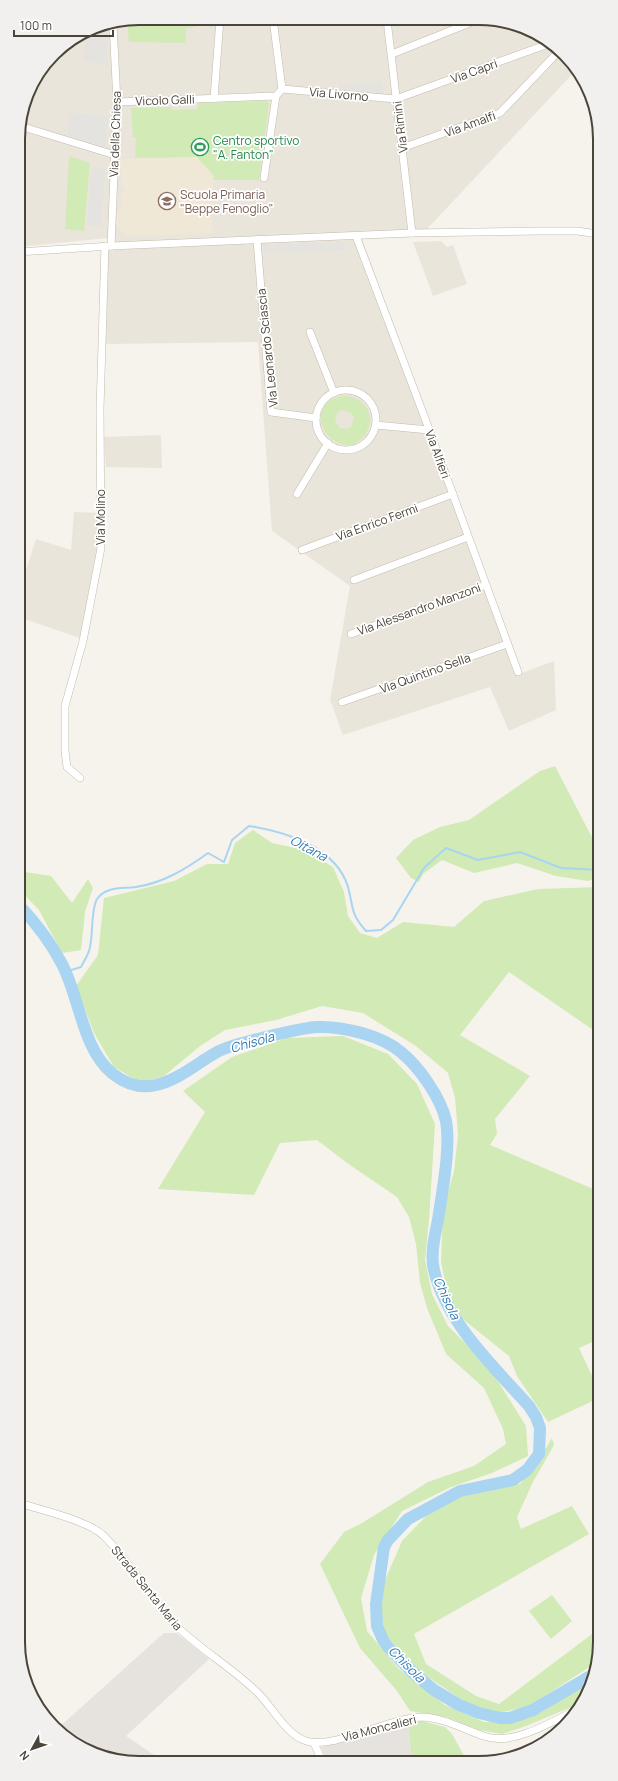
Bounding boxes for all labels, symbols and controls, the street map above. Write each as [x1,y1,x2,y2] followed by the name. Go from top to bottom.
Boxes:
[14,12,113,38] scale bar
[20,17,52,34] text: 100 m
[448,55,500,87] street label: Via Capri
[309,83,369,105] street label: Via Livorno
[135,90,195,110] street label: Vicolo Galli
[105,91,125,177] street label: Via della Chiesa
[388,100,412,154] street label: Via Rimini
[442,107,498,141] street label: Via Amalfi
[213,132,299,163] place label: Centro sportivo "A. Fanton"
[190,137,210,157] sports icon: Centro sportivo "A. Fanton"
[180,186,274,217] place label: Scuola Primaria "Beppe Fenoglio"
[157,191,177,211] school or university icon: Scuola Primaria "Beppe Fenoglio"
[252,288,282,408] street label: Via Leonardo Sciascia
[421,427,455,481] street label: Via Alfieri
[92,489,109,545] street label: Via Molino
[334,499,420,545] street label: Via Enrico Fermi
[355,579,483,639] street label: Via Alessandro Manzoni
[377,649,473,697] street label: Via Quintino Sella
[287,831,331,866] water label: Oitana
[228,1027,277,1057] water label: Chisola
[429,1274,465,1323] water label: Chisola
[107,1542,187,1634] street label: Strada Santa Maria
[385,1642,430,1687] water label: Chisola
[340,1711,418,1745] street label: Via Moncalieri
[12,1729,52,1769] north arrow
[16,1748,32,1764] text: N

